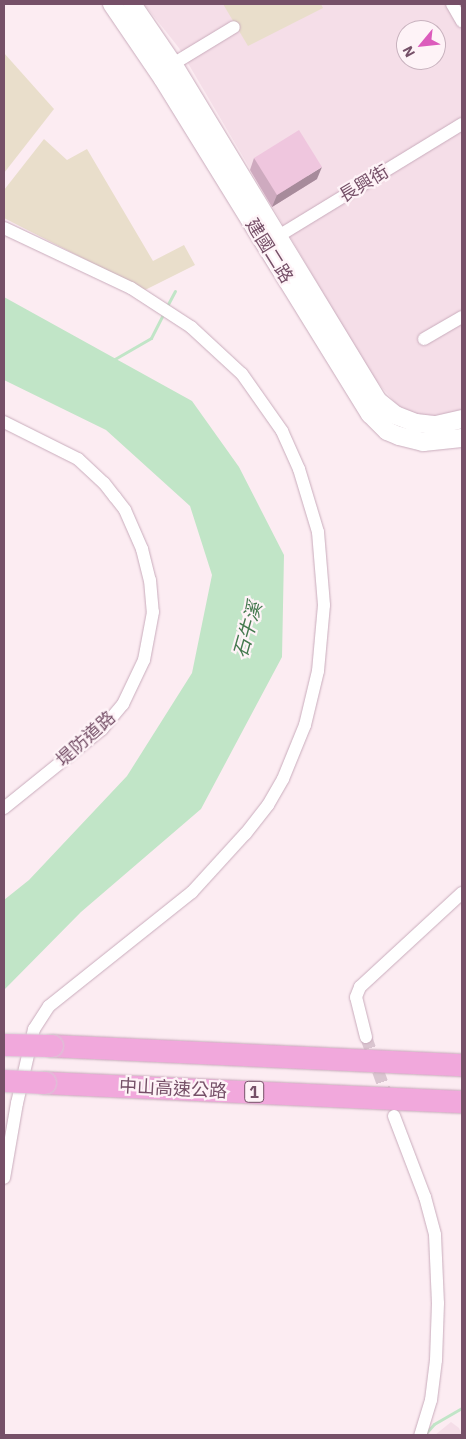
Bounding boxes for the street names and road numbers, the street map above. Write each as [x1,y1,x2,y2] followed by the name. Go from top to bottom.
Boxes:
[335,161,393,207] street label: 長興街
[241,215,297,287] street label: 建國二路
[52,707,120,771] street label: 堤防道路
[119,1075,227,1103] street label: 中山高速公路
[244,1078,264,1106] road number: 1

